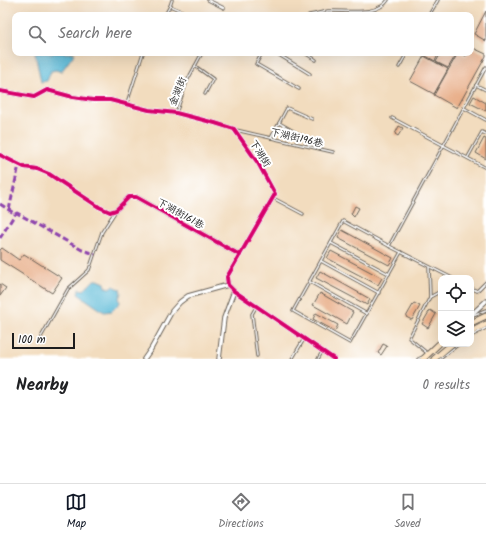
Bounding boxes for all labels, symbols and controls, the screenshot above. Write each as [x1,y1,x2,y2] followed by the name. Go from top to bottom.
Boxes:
[12,12,474,56] search box
[58,22,132,46] text: Search here
[26,23,48,45] icon: search
[165,74,191,108] street label: 金湖街
[269,124,326,152] street label: 下湖街196巷
[245,137,275,170] street label: 下湖街
[154,194,208,234] street label: 下湖街161巷
[438,275,474,347] map controls
[438,275,474,311] button: locate
[438,311,474,347] button: layers
[12,331,75,350] scale bar
[18,331,46,349] text: 100 m
[16,372,68,399] text: Nearby
[423,375,470,396] text: 0 results
[65,491,87,533] tab: Map
[218,491,264,533] tab: Directions
[395,491,421,533] tab: Saved

